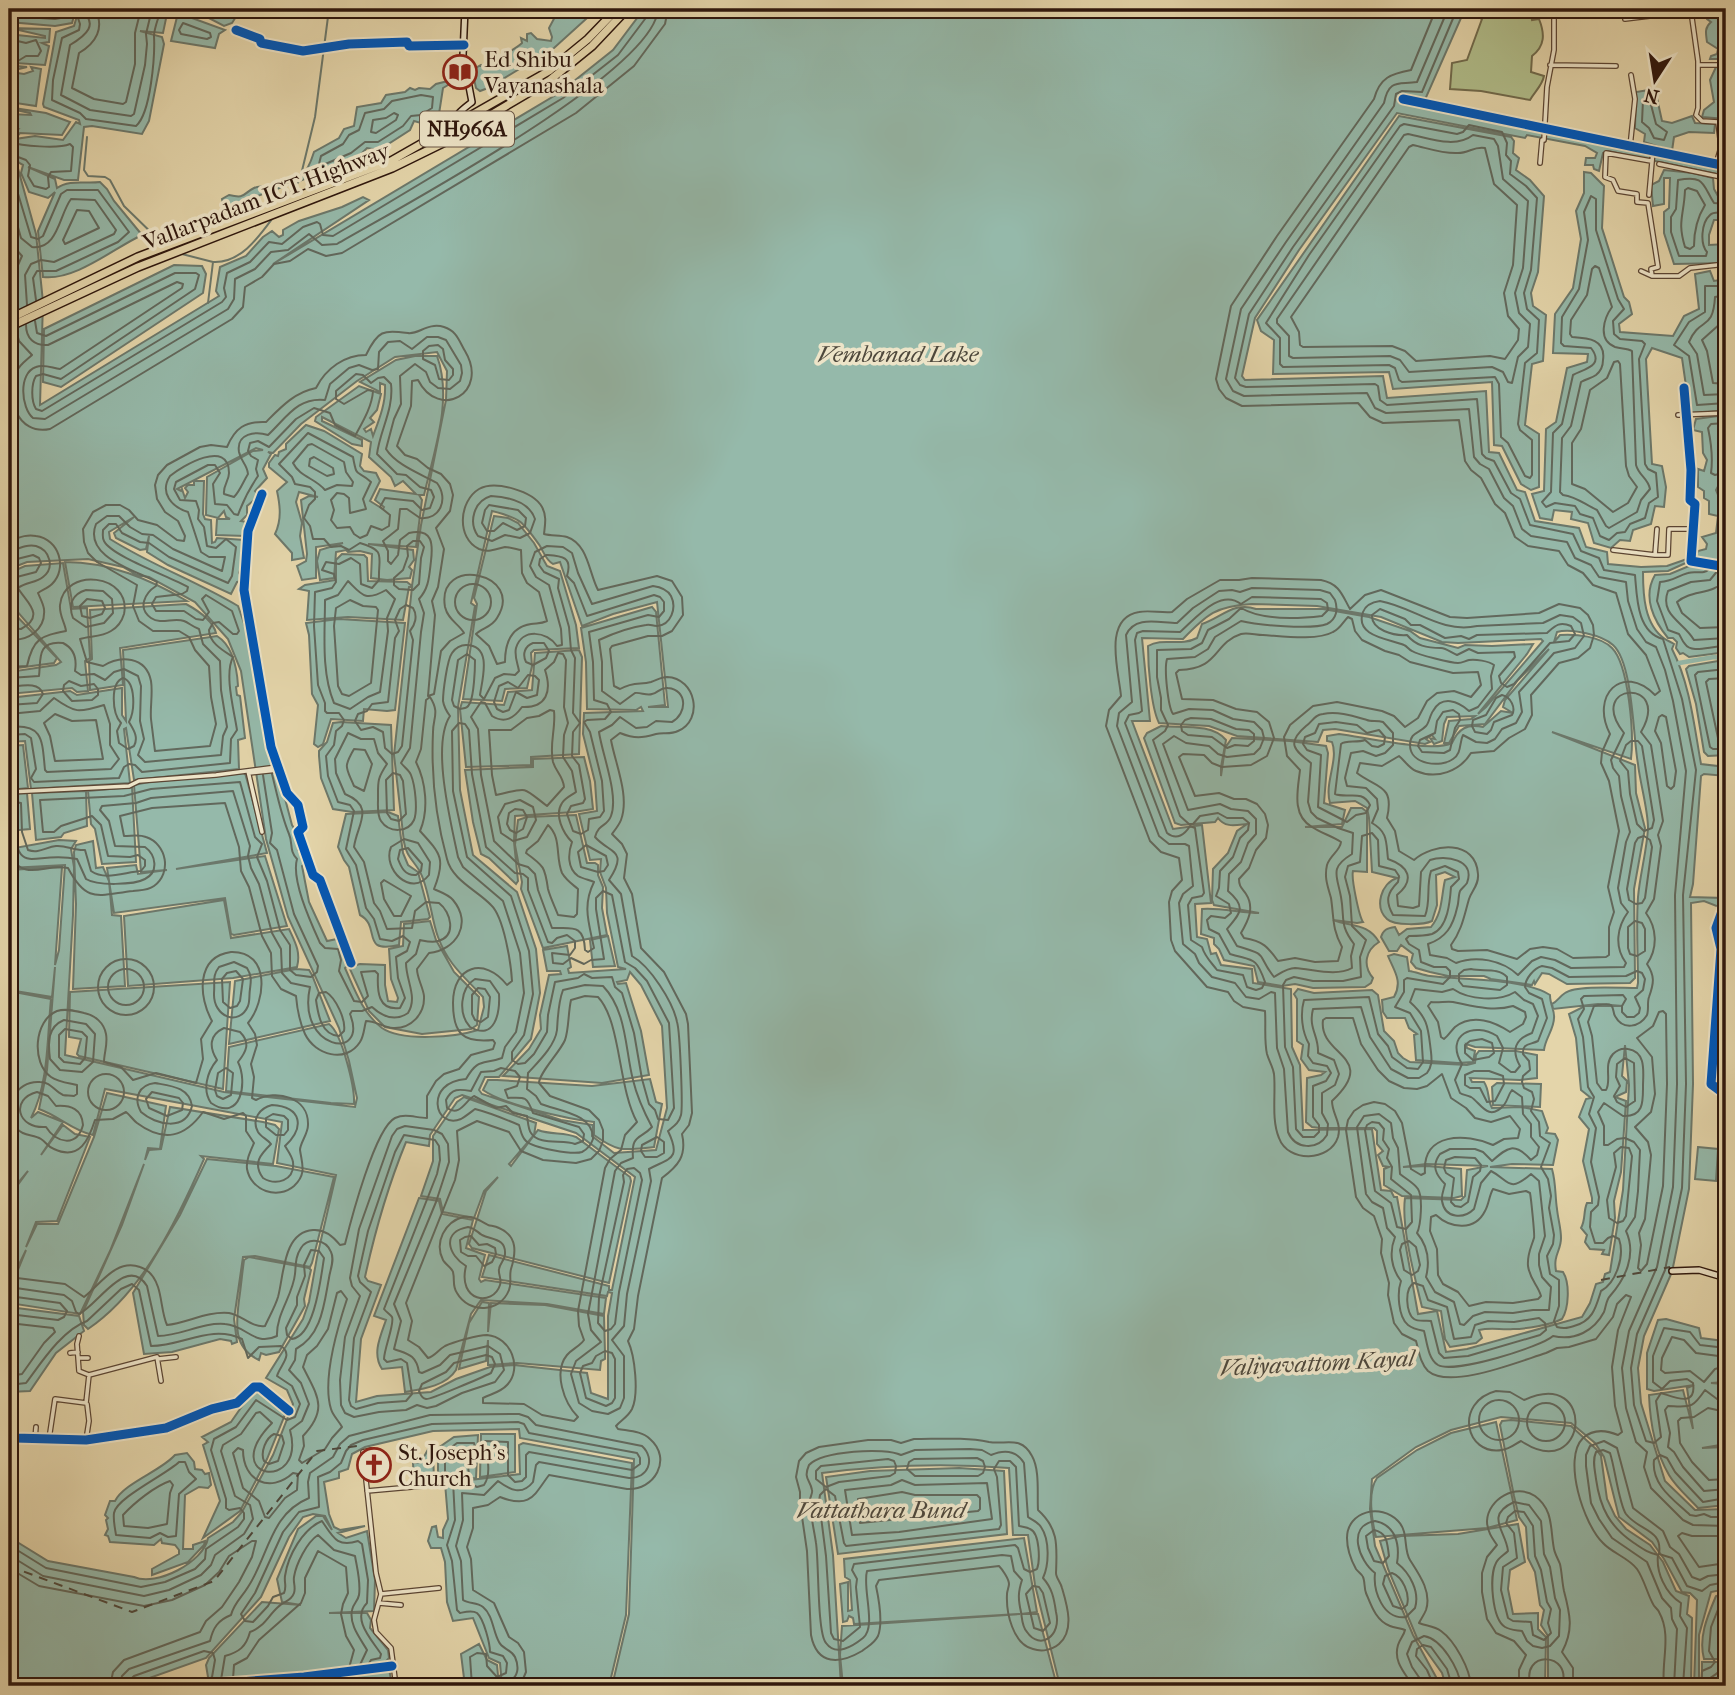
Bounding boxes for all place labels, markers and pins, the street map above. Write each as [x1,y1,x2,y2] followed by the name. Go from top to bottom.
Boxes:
[483,46,604,99] place label: Ed Shibu Vayanashala
[441,53,479,91] library icon: Ed Shibu Vayanashala
[398,1439,505,1492] place label: St. Joseph's Church
[355,1446,393,1484] church icon: St. Joseph's Church

